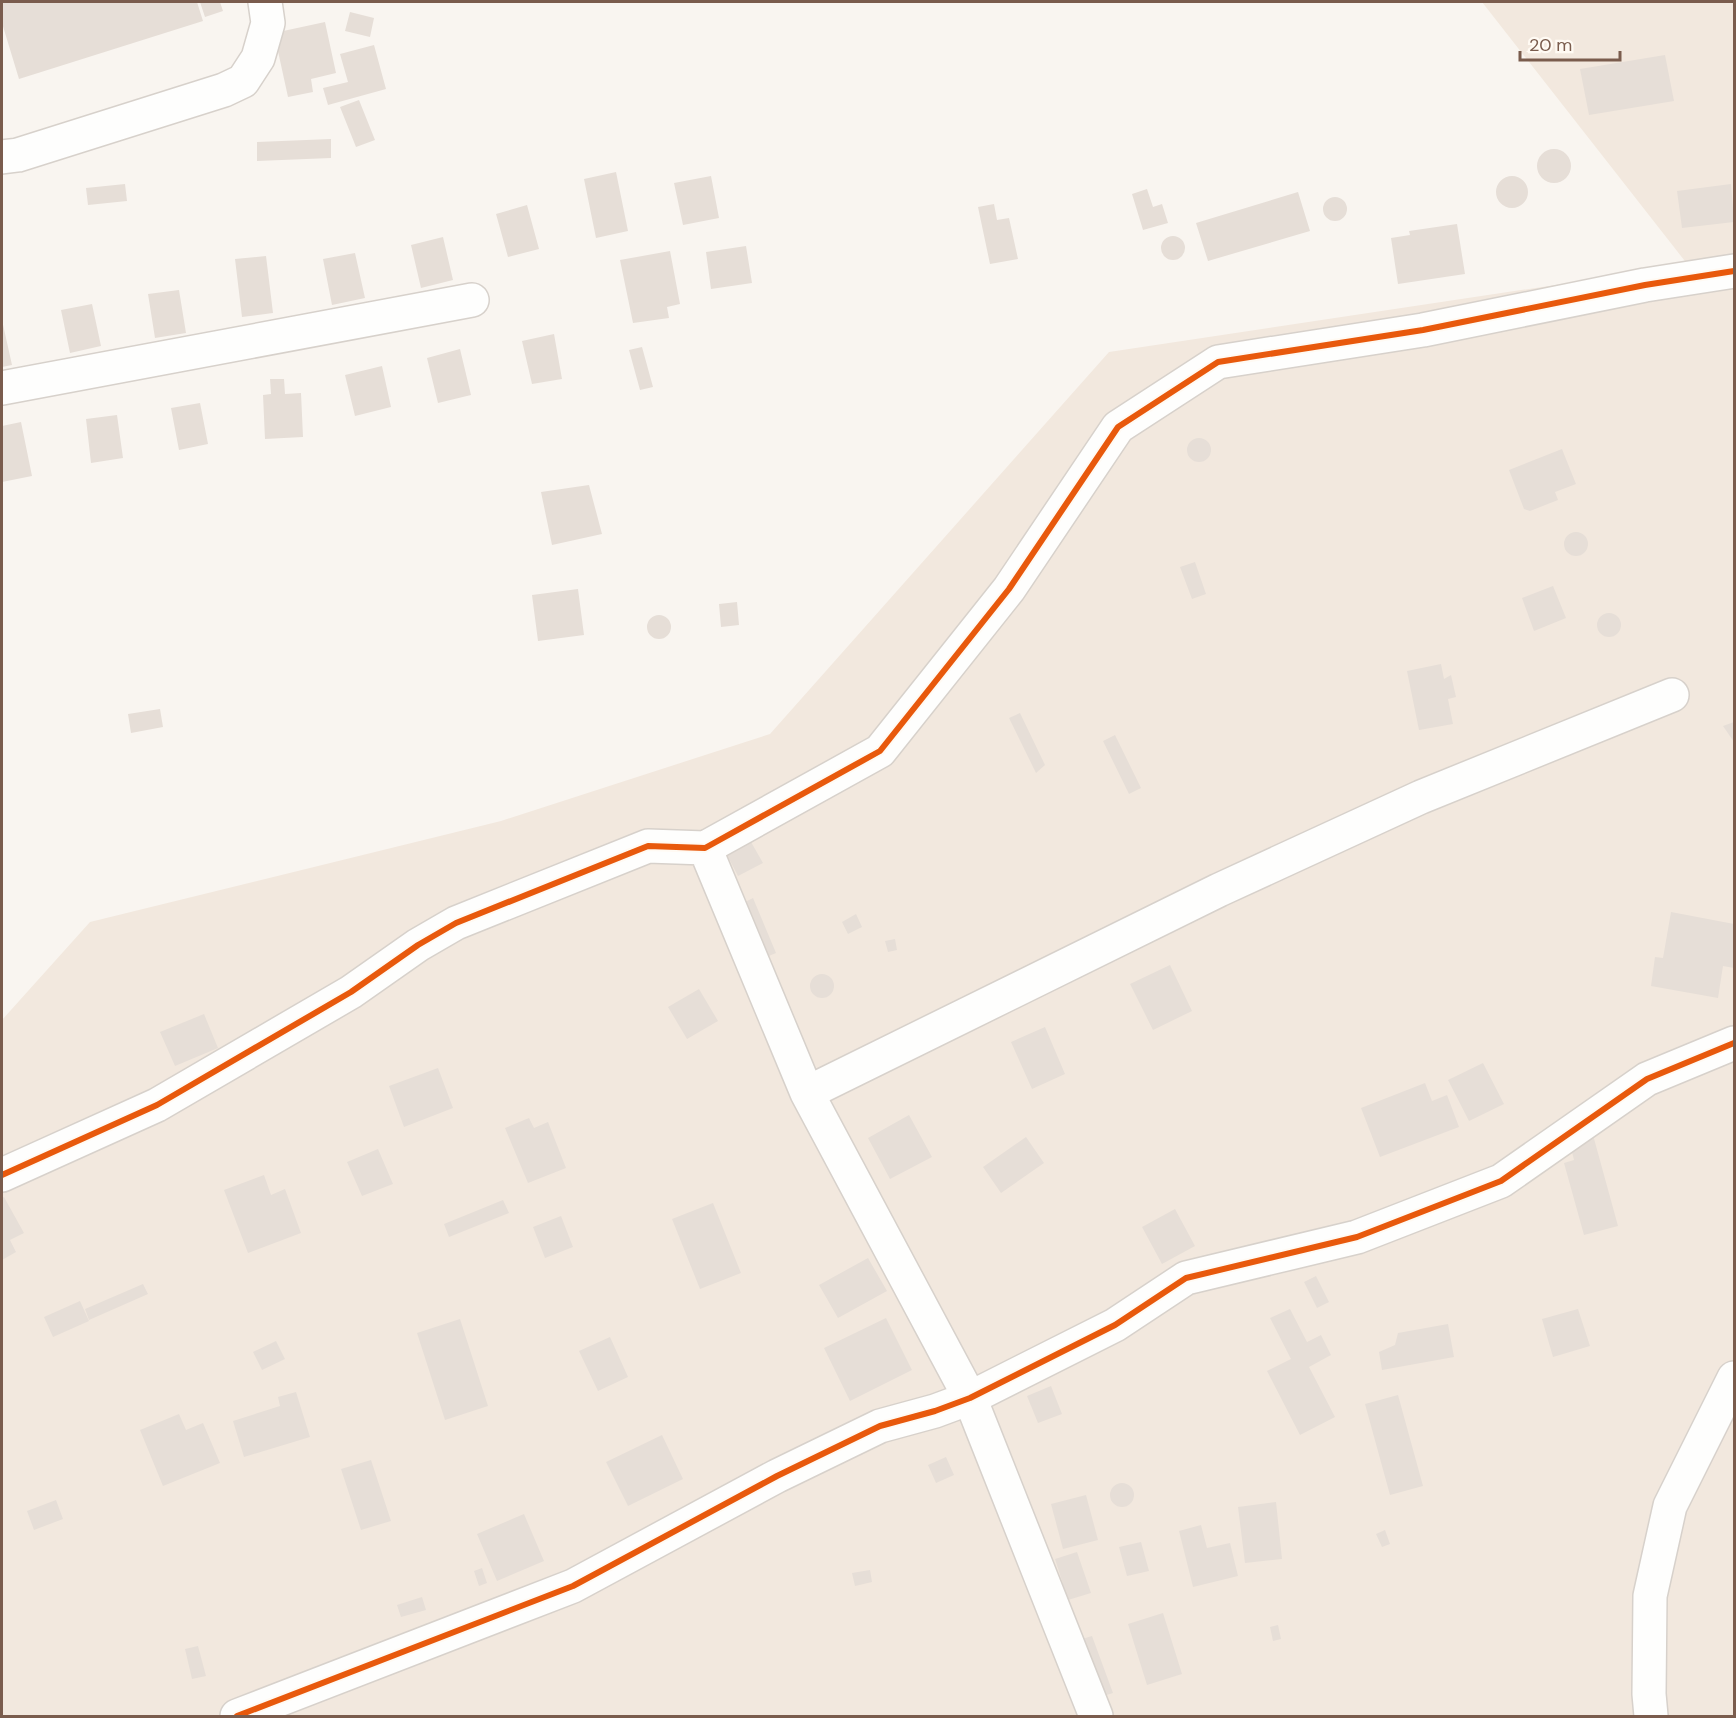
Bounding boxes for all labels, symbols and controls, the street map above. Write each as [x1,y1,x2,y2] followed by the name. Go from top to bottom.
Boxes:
[1520,24,1620,62] scale bar
[1529,33,1572,57] text: 20 m

